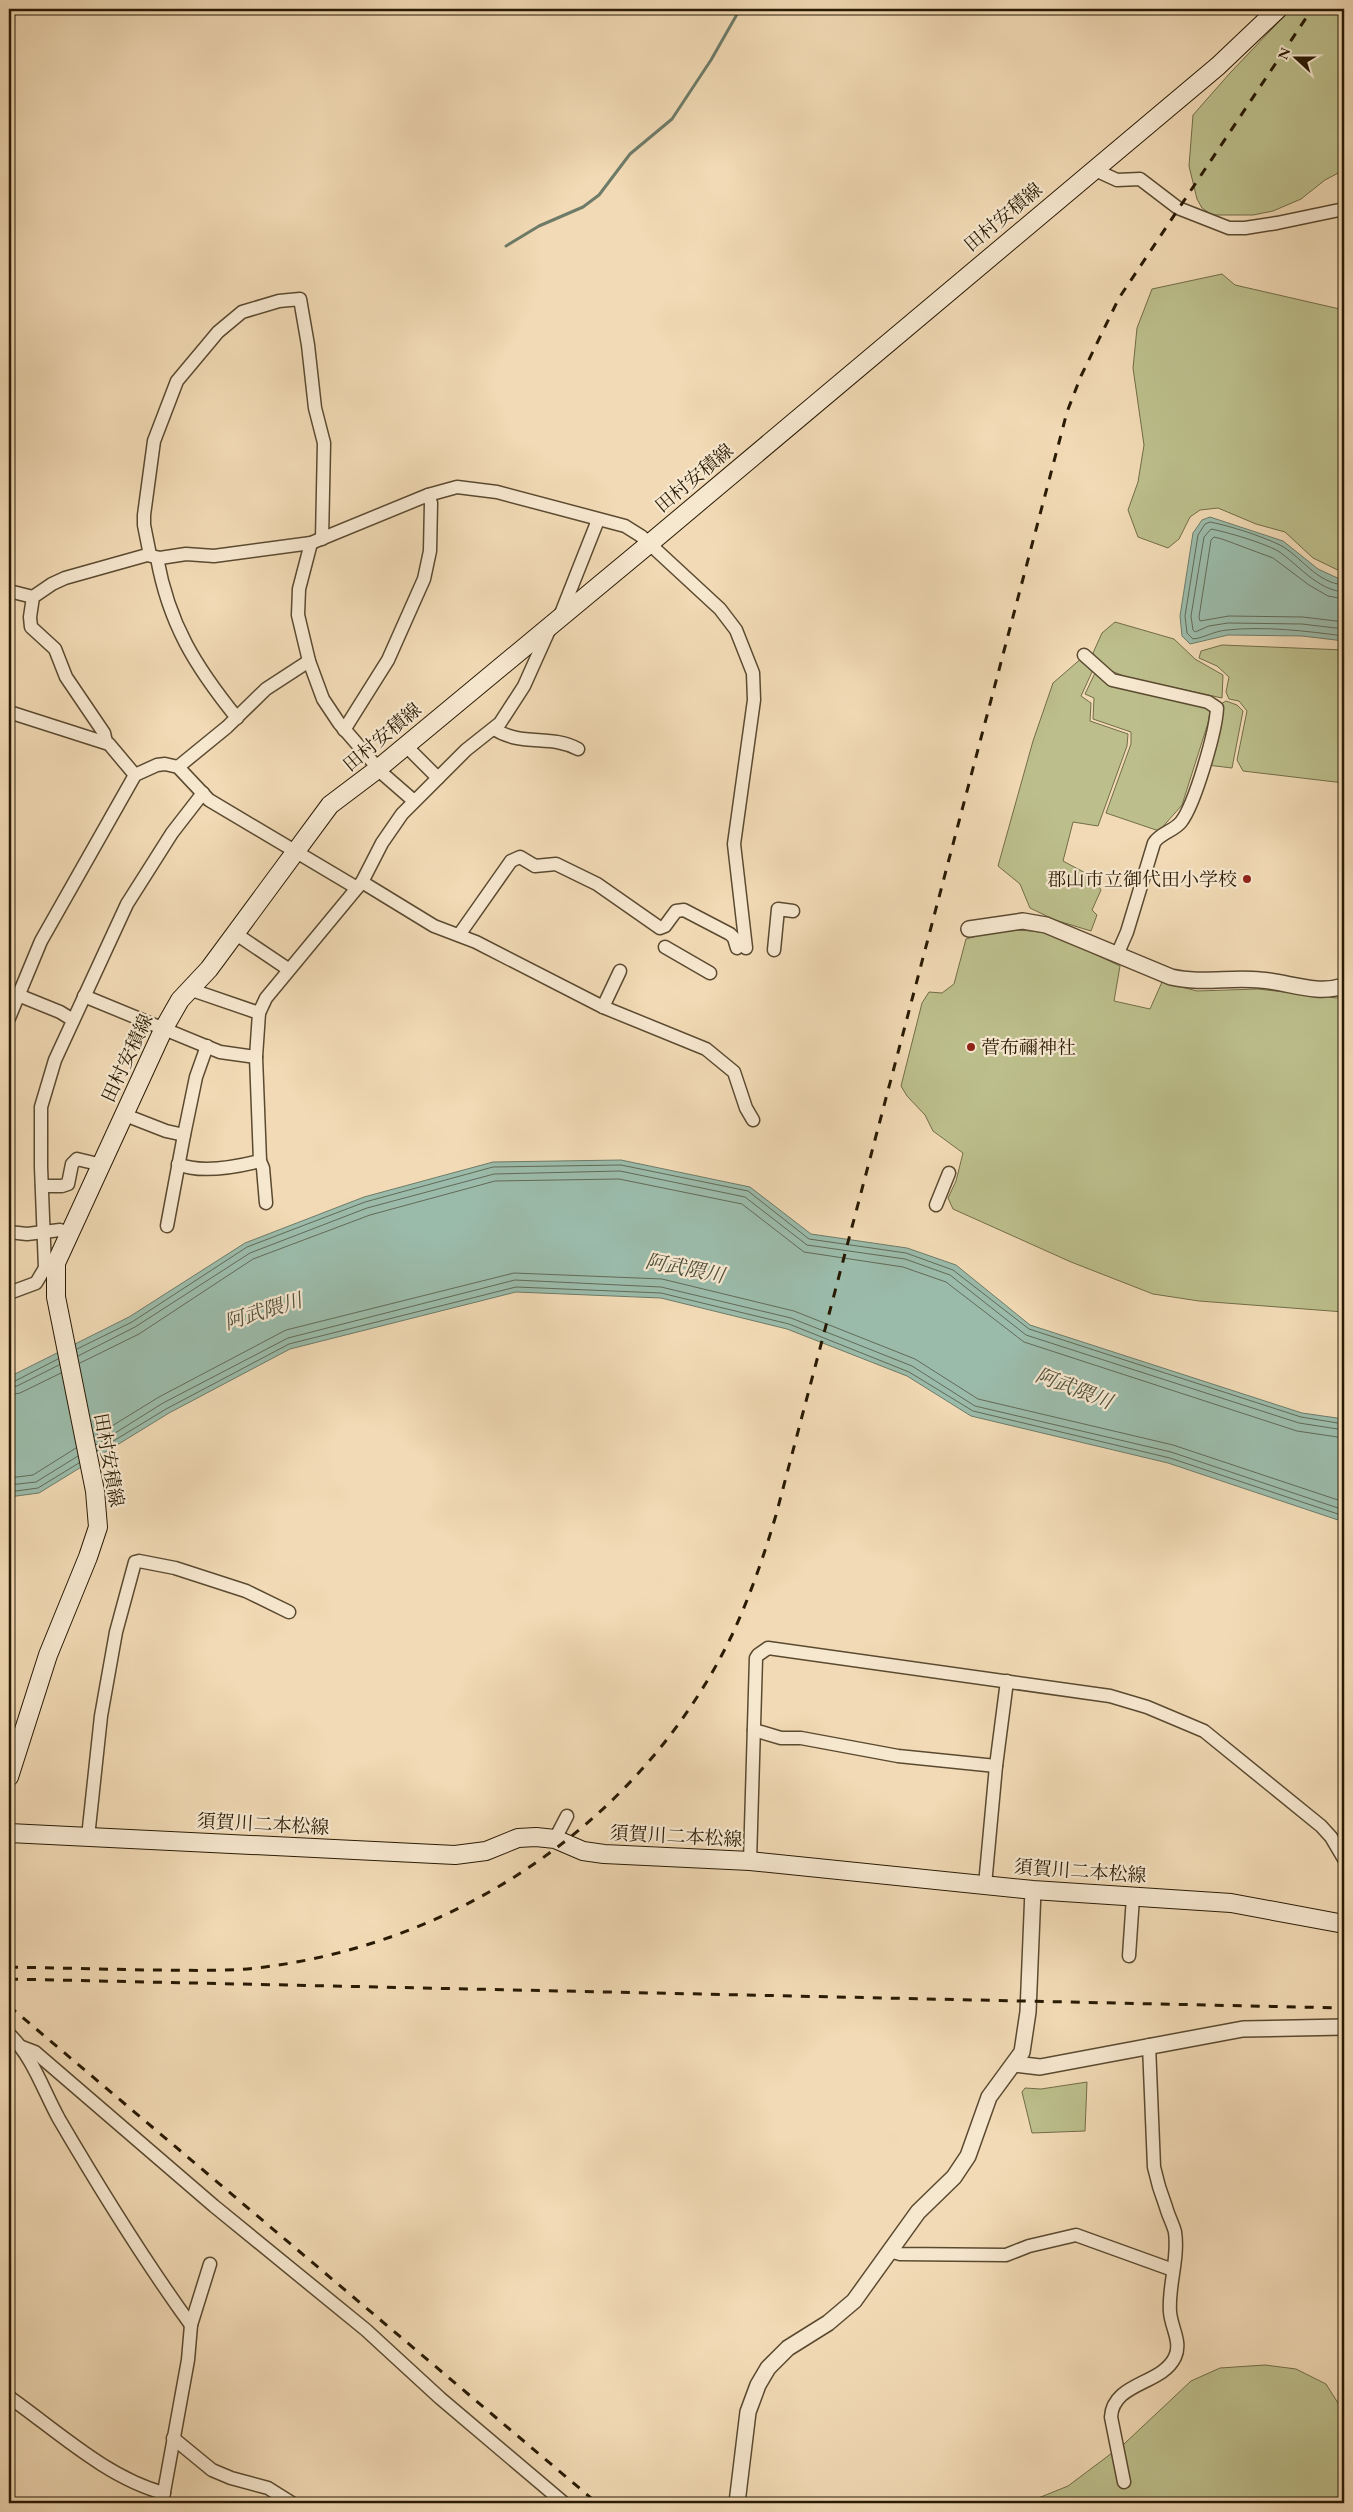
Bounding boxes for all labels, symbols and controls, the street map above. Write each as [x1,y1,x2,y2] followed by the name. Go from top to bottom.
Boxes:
[1270,32,1320,82] north arrow
[1273,44,1295,62] text: N
[959,177,1047,257] street label: 田村安積線
[650,438,738,518] street label: 田村安積線
[338,697,426,777] street label: 田村安積線
[1047,867,1237,892] place label: 郡山市立御代田小学校
[1241,873,1253,885] marker: 郡山市立御代田小学校
[96,1010,158,1106] street label: 田村安積線
[981,1035,1076,1060] place label: 菅布禰神社
[965,1041,977,1053] marker: 菅布禰神社
[643,1248,729,1289] water label: 阿武隈川
[221,1286,307,1335] water label: 阿武隈川
[1032,1362,1118,1415] water label: 阿武隈川
[88,1411,130,1509] street label: 田村安積線
[196,1808,330,1840] street label: 須賀川二本松線
[609,1820,743,1852] street label: 須賀川二本松線
[1013,1854,1147,1888] street label: 須賀川二本松線

